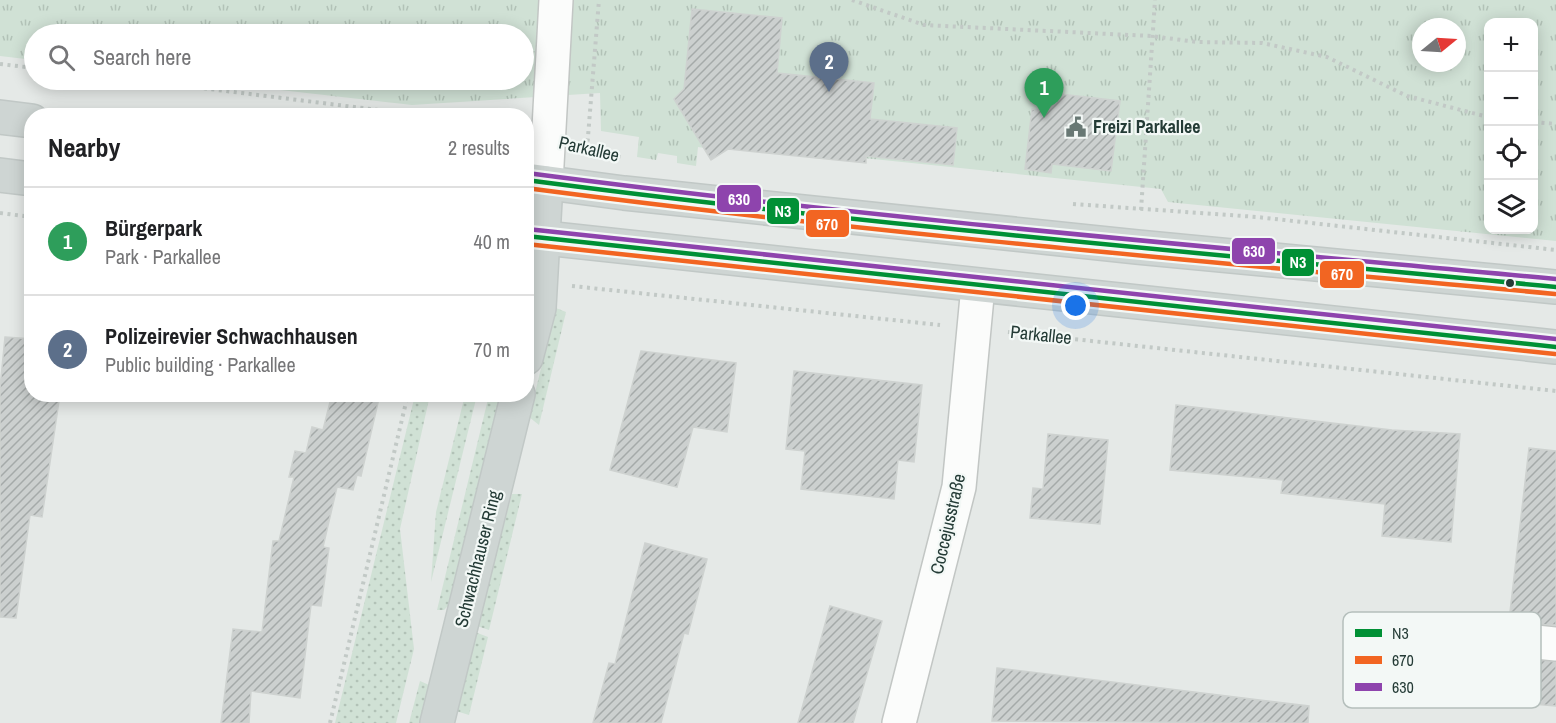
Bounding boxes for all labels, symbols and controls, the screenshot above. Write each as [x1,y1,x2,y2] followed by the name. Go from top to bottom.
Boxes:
[1412,18,1466,72] north arrow
[1484,18,1538,234] map controls
[1484,18,1538,72] button: +
[24,24,534,90] search box
[45,41,78,74] icon: search
[93,42,191,72] text: Search here
[810,42,848,92] pin: 2
[1024,68,1064,118] pin: 1
[1484,72,1538,126] button: −
[1093,114,1201,139] place label: Freizi Parkallee
[1064,115,1088,139] public building icon: Freizi Parkallee
[1484,126,1538,180] button: locate
[556,129,622,168] street label: Parkallee
[48,130,120,165] text: Nearby
[448,134,510,161] text: 2 results
[1484,180,1538,234] button: layers
[716,184,762,213] line badge: 630
[728,188,750,210] text: 630
[766,197,800,225] line badge: N3
[775,200,791,222] text: N3
[805,209,850,238] line badge: 670
[105,213,202,243] text: Bürgerpark
[816,213,838,235] text: 670
[63,228,72,255] text: 1
[474,228,510,255] text: 40 m
[1231,237,1276,265] line badge: 630
[1243,240,1265,262] text: 630
[105,243,221,270] text: Park · Parkallee
[1281,248,1315,277] line badge: N3
[1290,251,1306,273] text: N3
[1319,260,1365,289] line badge: 670
[1331,263,1353,285] text: 670
[1504,277,1516,289] unlabelled marker
[1061,291,1090,320] your location
[1009,319,1073,350] street label: Parkallee
[105,321,358,351] text: Polizeirevier Schwachhausen
[63,336,72,363] text: 2
[474,336,510,363] text: 70 m
[105,351,296,378] text: Public building · Parkallee
[924,471,971,577] street label: Coccejusstraße
[448,487,507,630] street label: Schwachhauser Ring
[1343,612,1541,708] legend
[1392,622,1409,644] text: N3
[1392,649,1414,671] text: 670
[1392,676,1414,698] text: 630

